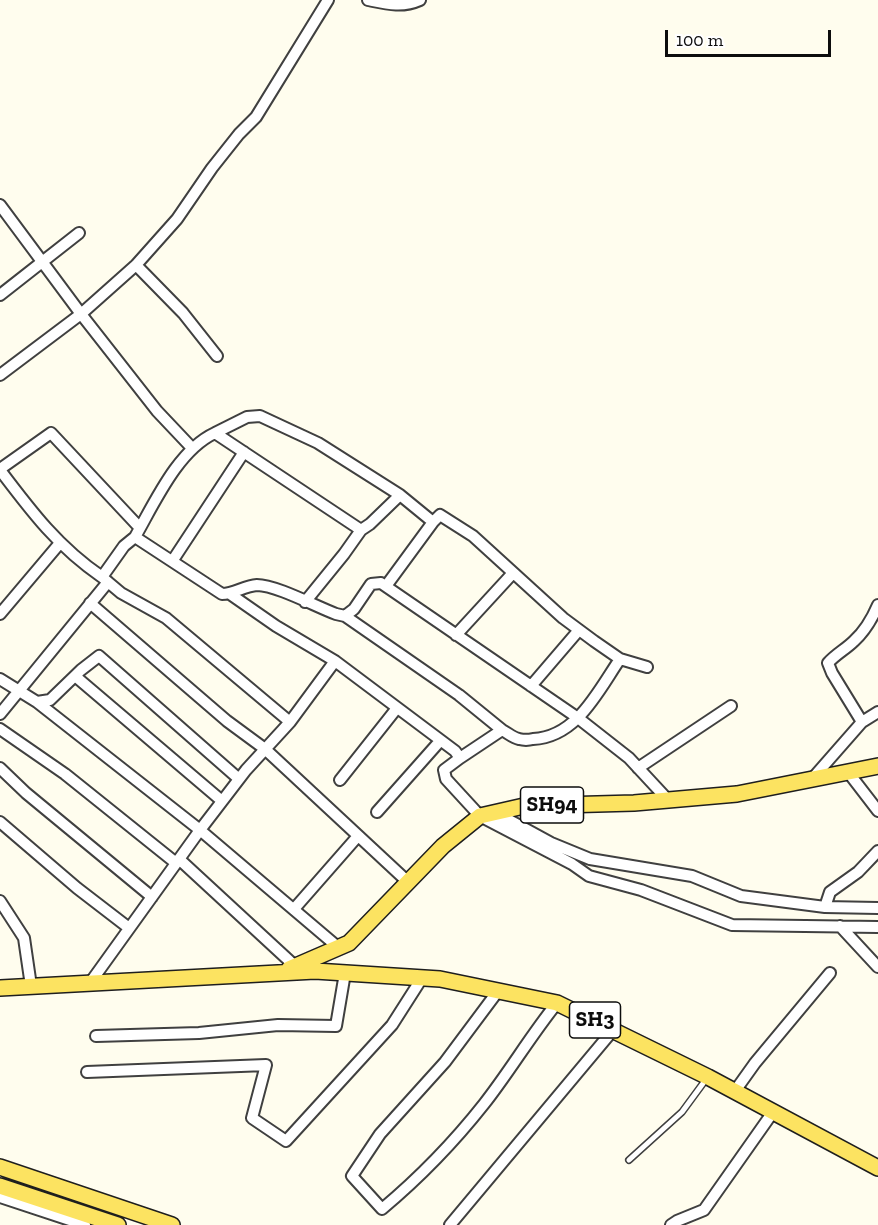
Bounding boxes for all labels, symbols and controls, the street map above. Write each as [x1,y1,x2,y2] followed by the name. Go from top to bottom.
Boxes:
[668,18,834,56] scale bar
[676,29,723,51] text: 100 m
[520,787,584,823] road number: SH94
[570,1002,620,1038] road number: SH3

